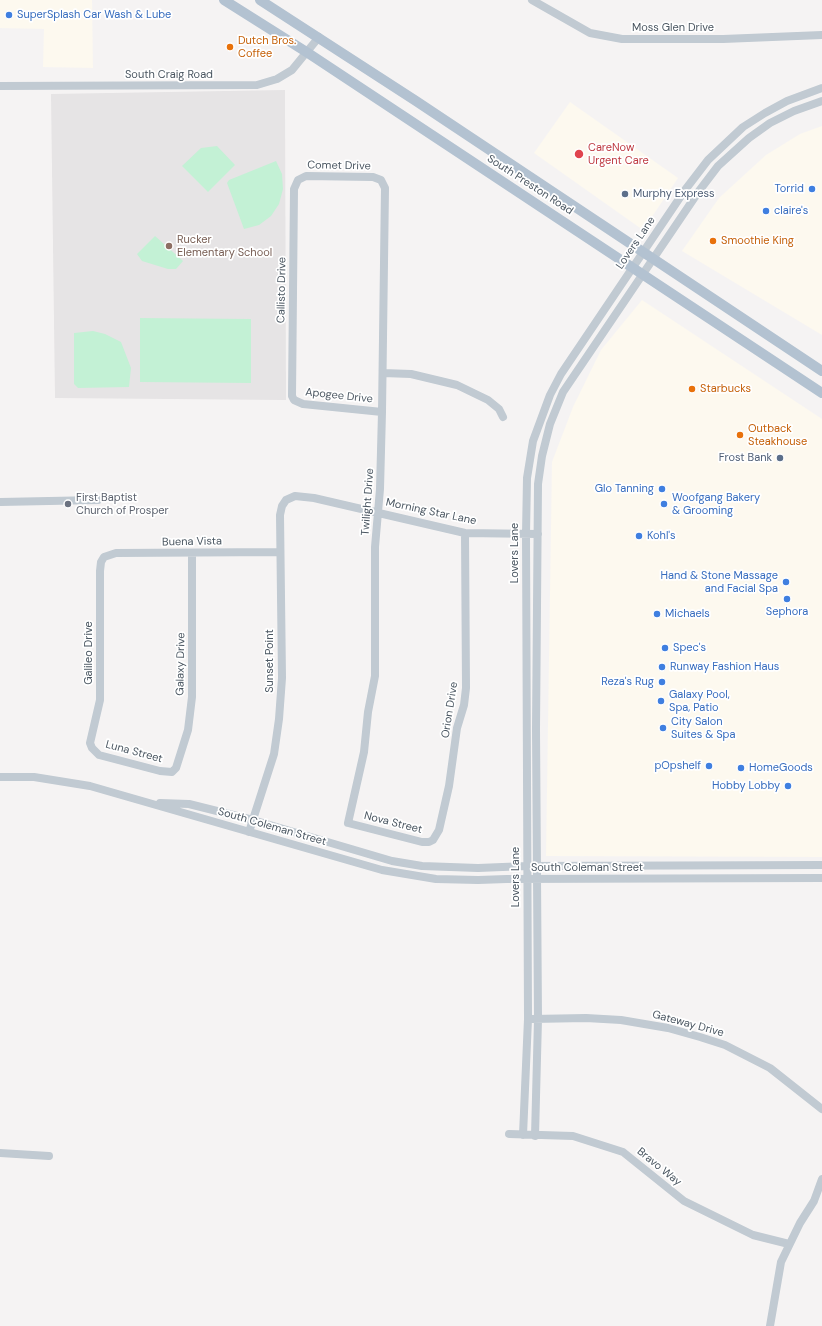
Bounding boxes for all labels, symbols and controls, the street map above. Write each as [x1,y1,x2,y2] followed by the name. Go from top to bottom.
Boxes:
[17,8,171,22] place label: SuperSplash Car Wash & Lube
[4,10,14,20] marker: SuperSplash Car Wash & Lube
[632,21,714,35] street label: Moss Glen Drive
[238,34,296,60] place label: Dutch Bros. Coffee
[225,42,235,52] marker: Dutch Bros. Coffee
[125,68,213,82] street label: South Craig Road
[588,141,649,167] place label: CareNow Urgent Care
[573,148,585,160] marker: CareNow Urgent Care
[484,152,576,218] street label: South Preston Road
[307,159,371,173] street label: Comet Drive
[775,182,804,196] place label: Torrid
[807,184,817,194] marker: Torrid
[633,187,714,201] place label: Murphy Express
[620,189,630,199] marker: Murphy Express
[774,204,808,218] place label: claire's
[761,206,771,216] marker: claire's
[614,214,658,272] street label: Lovers Lane
[177,233,272,259] place label: Rucker Elementary School
[721,234,794,248] place label: Smoothie King
[708,236,718,246] marker: Smoothie King
[164,241,174,251] marker: Rucker Elementary School
[275,257,289,323] street label: Callisto Drive
[700,382,751,396] place label: Starbucks
[687,384,697,394] marker: Starbucks
[305,386,373,406] street label: Apogee Drive
[748,422,807,448] place label: Outback Steakhouse
[735,430,745,440] marker: Outback Steakhouse
[719,451,772,465] place label: Frost Bank
[775,453,785,463] marker: Frost Bank
[359,468,377,536] street label: Twilight Drive
[595,482,654,496] place label: Glo Tanning
[657,484,667,494] marker: Glo Tanning
[76,491,169,517] place label: First Baptist Church of Prosper
[672,491,760,517] place label: Woofgang Bakery & Grooming
[385,496,477,528] street label: Morning Star Lane
[63,499,73,509] marker: First Baptist Church of Prosper
[659,499,669,509] marker: Woofgang Bakery & Grooming
[508,523,522,583] street label: Lovers Lane
[647,529,676,543] place label: Kohl's
[634,531,644,541] marker: Kohl's
[162,535,222,549] street label: Buena Vista
[660,569,778,595] place label: Hand & Stone Massage and Facial Spa
[781,577,791,587] marker: Hand & Stone Massage and Facial Spa
[782,594,792,604] marker: Sephora
[766,605,808,619] place label: Sephora
[665,607,710,621] place label: Michaels
[652,609,662,619] marker: Michaels
[82,621,96,685] street label: Galileo Drive
[263,629,277,693] street label: Sunset Point
[174,632,188,696] street label: Galaxy Drive
[673,641,706,655] place label: Spec's
[660,643,670,653] marker: Spec's
[670,660,779,674] place label: Runway Fashion Haus
[657,662,667,672] marker: Runway Fashion Haus
[601,675,654,689] place label: Reza's Rug
[657,677,667,687] marker: Reza's Rug
[439,681,461,739] street label: Orion Drive
[669,688,730,714] place label: Galaxy Pool, Spa, Patio
[656,696,666,706] marker: Galaxy Pool, Spa, Patio
[671,715,735,741] place label: City Salon Suites & Spa
[658,723,668,733] marker: City Salon Suites & Spa
[104,738,164,766] street label: Luna Street
[654,759,701,773] place label: pOpshelf
[704,761,714,771] marker: pOpshelf
[749,761,813,775] place label: HomeGoods
[736,763,746,773] marker: HomeGoods
[712,779,780,793] place label: Hobby Lobby
[783,781,793,791] marker: Hobby Lobby
[216,805,328,849] street label: South Coleman Street
[363,809,423,837] street label: Nova Street
[509,847,523,907] street label: Lovers Lane
[531,861,643,875] street label: South Coleman Street
[651,1008,725,1040] street label: Gateway Drive
[634,1145,684,1189] street label: Bravo Way

